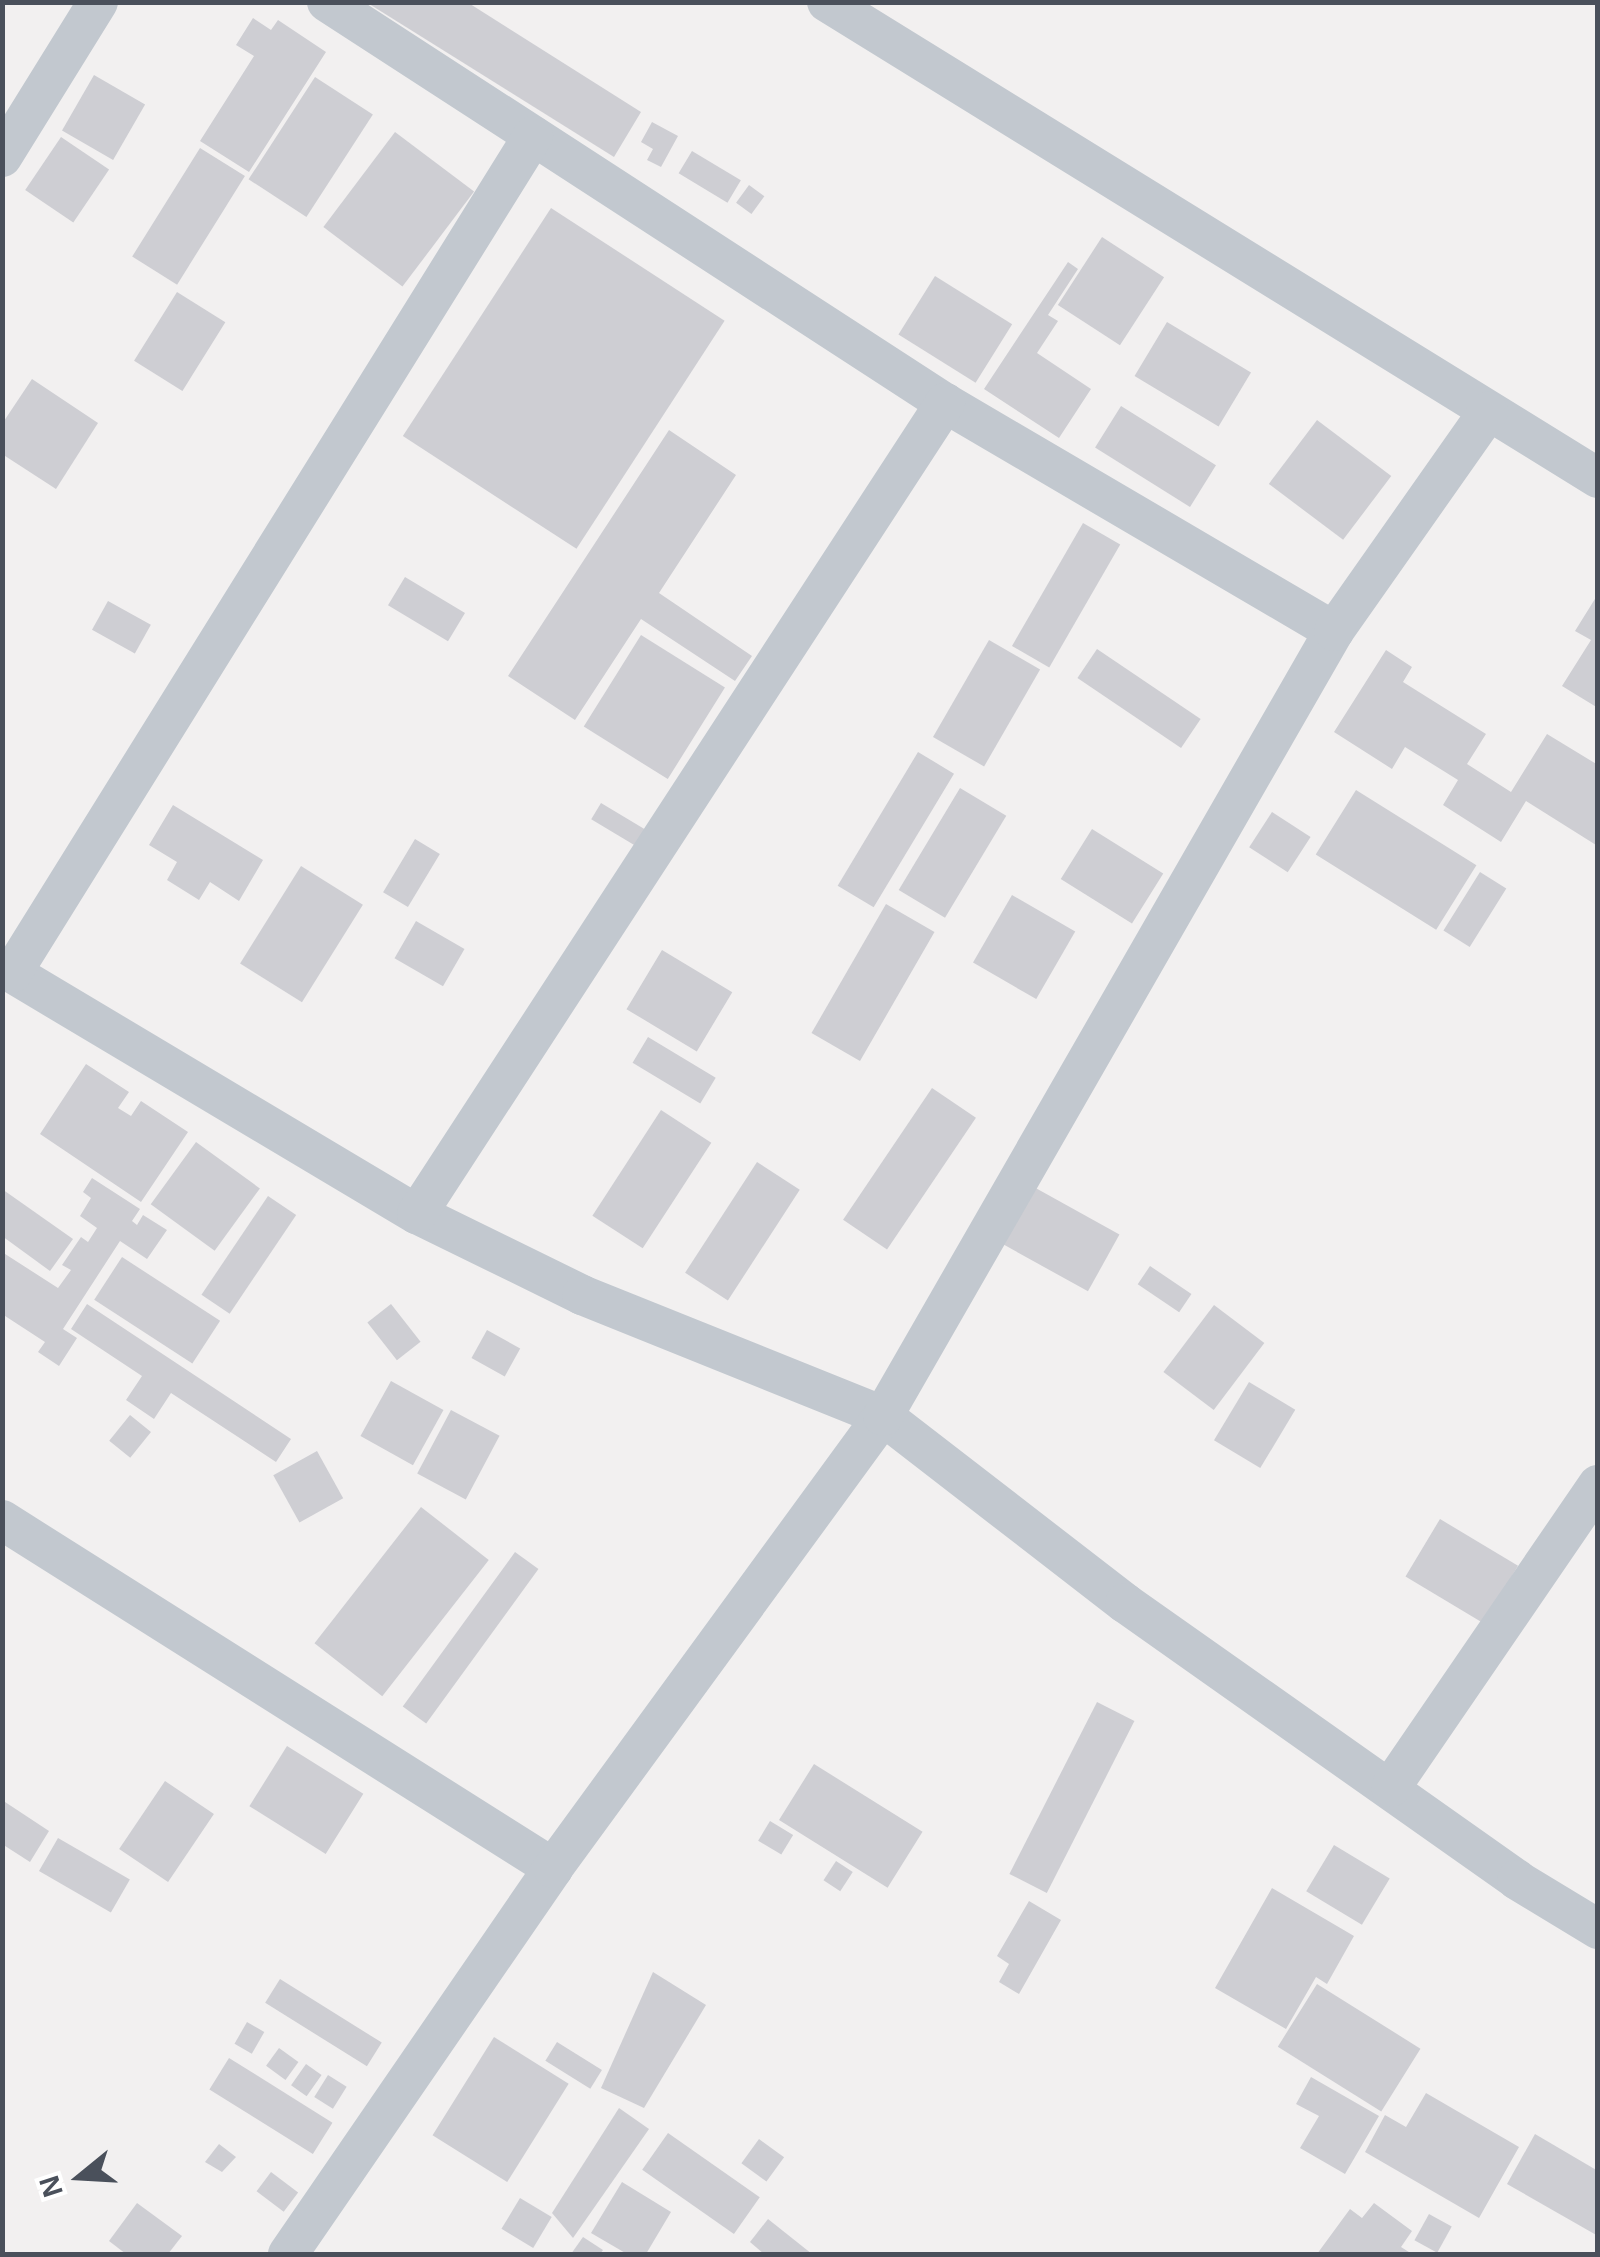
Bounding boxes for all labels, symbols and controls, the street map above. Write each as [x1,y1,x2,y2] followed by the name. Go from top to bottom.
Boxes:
[30,2127,130,2227] north arrow
[33,2172,69,2201] text: N

